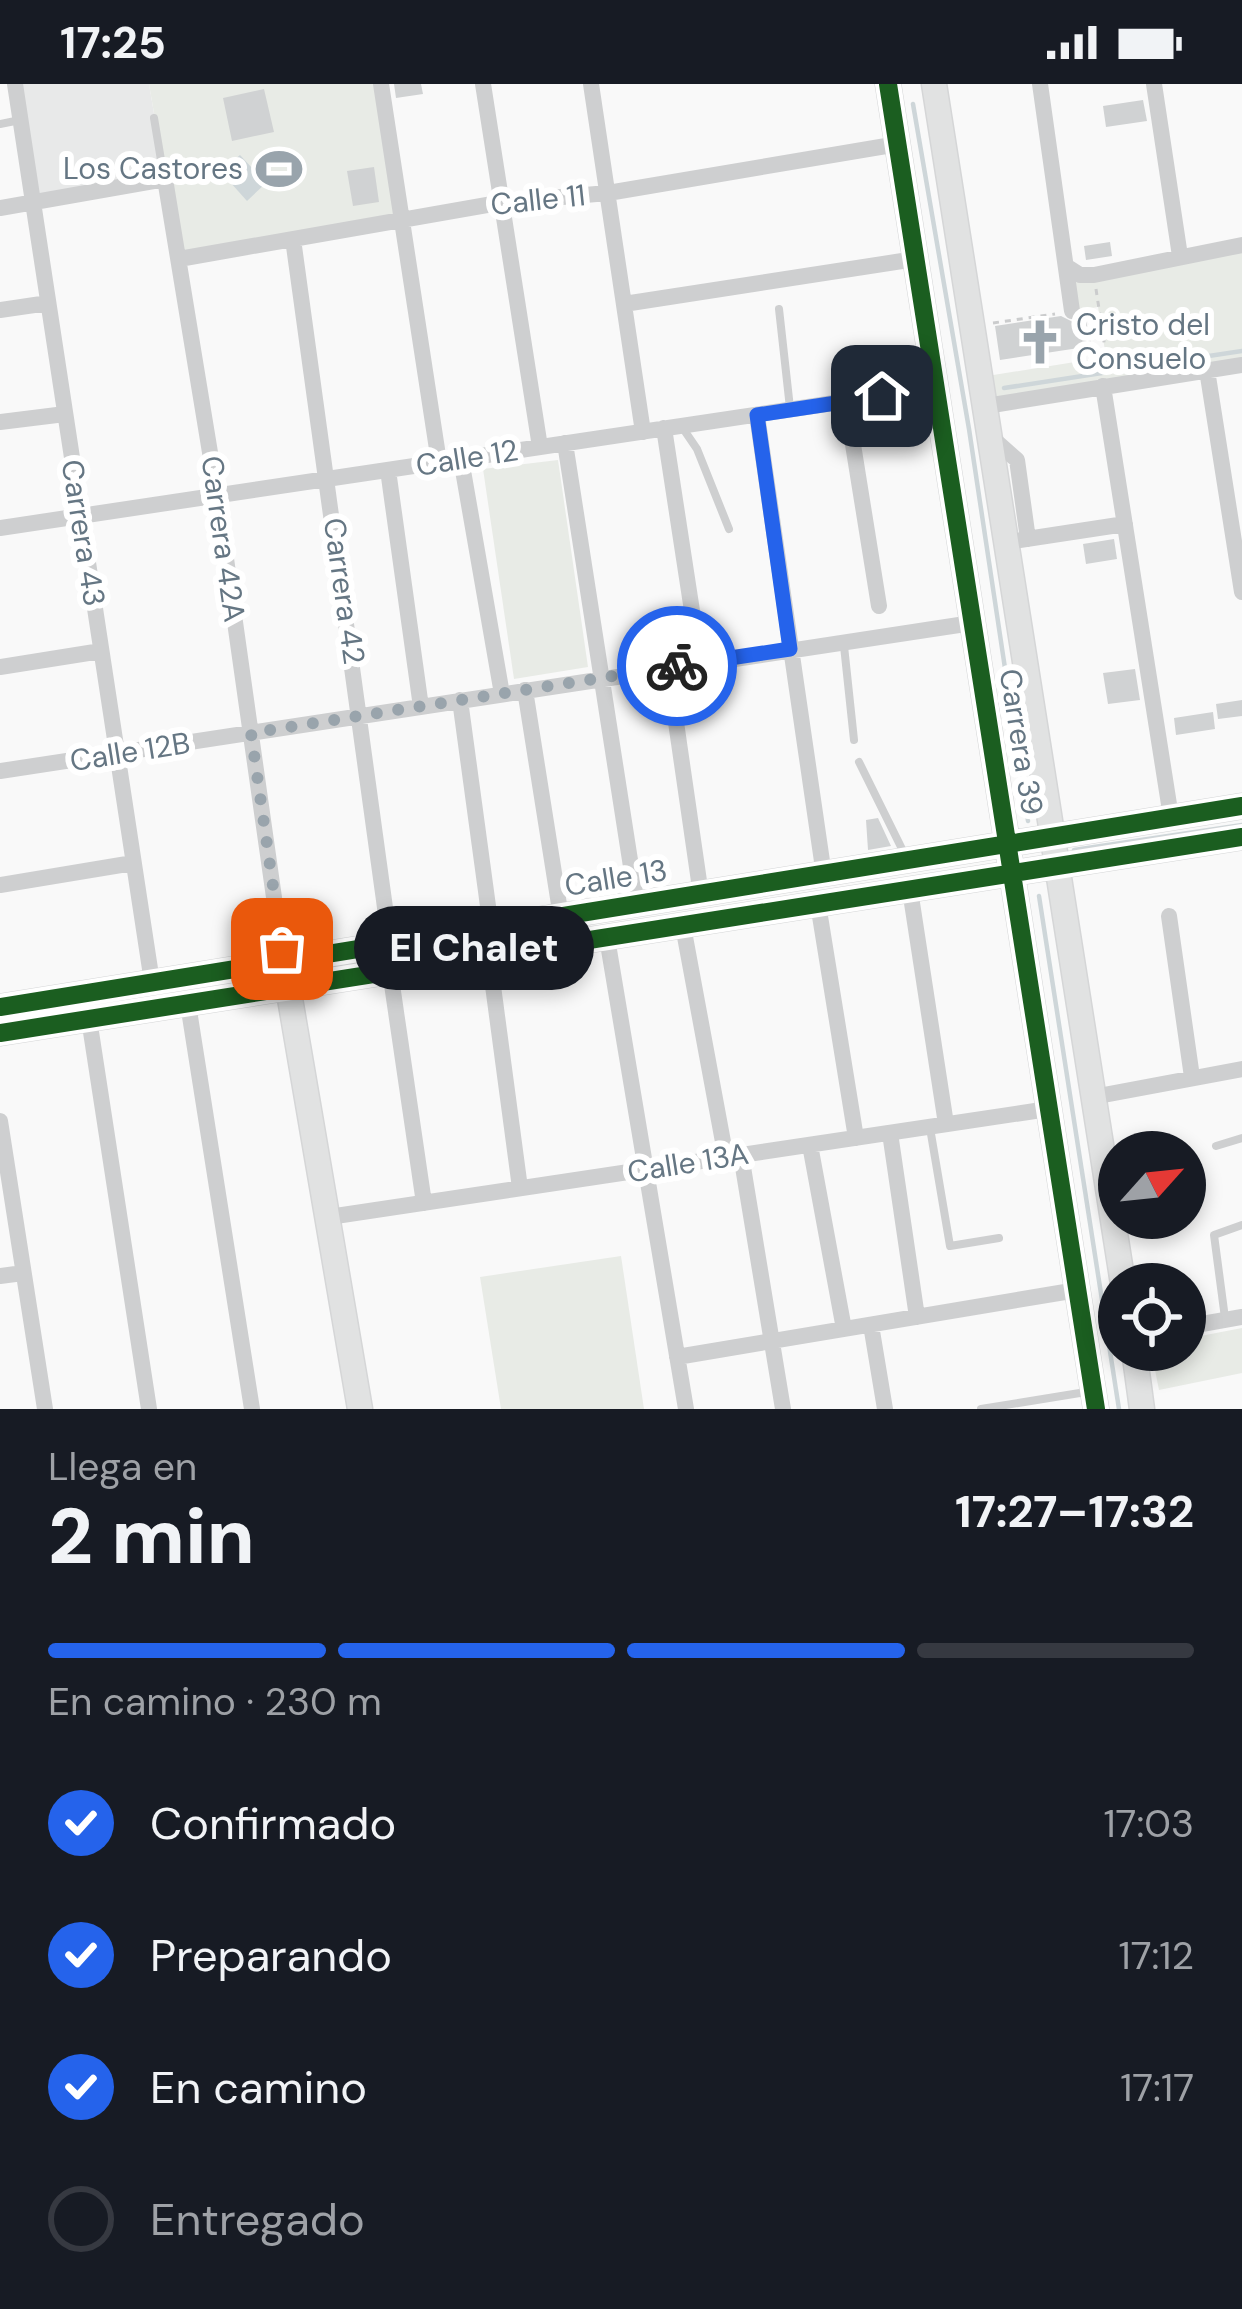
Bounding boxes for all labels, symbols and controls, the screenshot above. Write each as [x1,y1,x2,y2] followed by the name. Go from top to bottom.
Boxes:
[60,13,166,72] text: 17:25
[254,144,304,194] sports icon: Los Castores
[63,149,243,188] place label: Los Castores
[489,175,587,224] street label: Calle 11
[1076,305,1210,378] place label: Cristo del Consuelo
[1015,317,1065,367] church icon: Cristo del Consuelo
[831,345,933,447] pin
[849,363,915,429] icon: home
[413,430,521,485] street label: Calle 12
[193,453,254,625] street label: Carrera 42A
[53,457,114,609] street label: Carrera 43
[315,515,374,667] street label: Carrera 42
[617,606,737,726] courier
[644,633,710,699] icon: bike
[991,666,1052,818] street label: Carrera 39
[67,723,193,780] street label: Calle 12B
[562,850,670,905] street label: Calle 13
[231,898,333,1000] pin
[354,907,594,991] callout: El Chalet
[249,916,315,982] icon: bag
[389,922,559,973] text: El Chalet
[1098,1131,1206,1239] north arrow
[1098,1131,1206,1371] map controls
[625,1134,751,1191] street label: Calle 13A
[1098,1263,1206,1371] button: locate
[48,1441,197,1492] text: Llega en
[955,1482,1194,1541] text: 17:27–17:32
[48,1486,255,1587] text: 2 min
[48,1676,382,1727] text: En camino · 230 m
[48,1790,114,1856] icon: check
[150,1794,396,1853] text: Confirmado
[1103,1798,1194,1849] text: 17:03
[48,1922,114,1988] icon: check
[150,1926,392,1985] text: Preparando
[1118,1930,1194,1981] text: 17:12
[48,2054,114,2120] icon: check
[150,2058,367,2117] text: En camino
[1120,2062,1194,2113] text: 17:17
[150,2190,365,2249] text: Entregado

